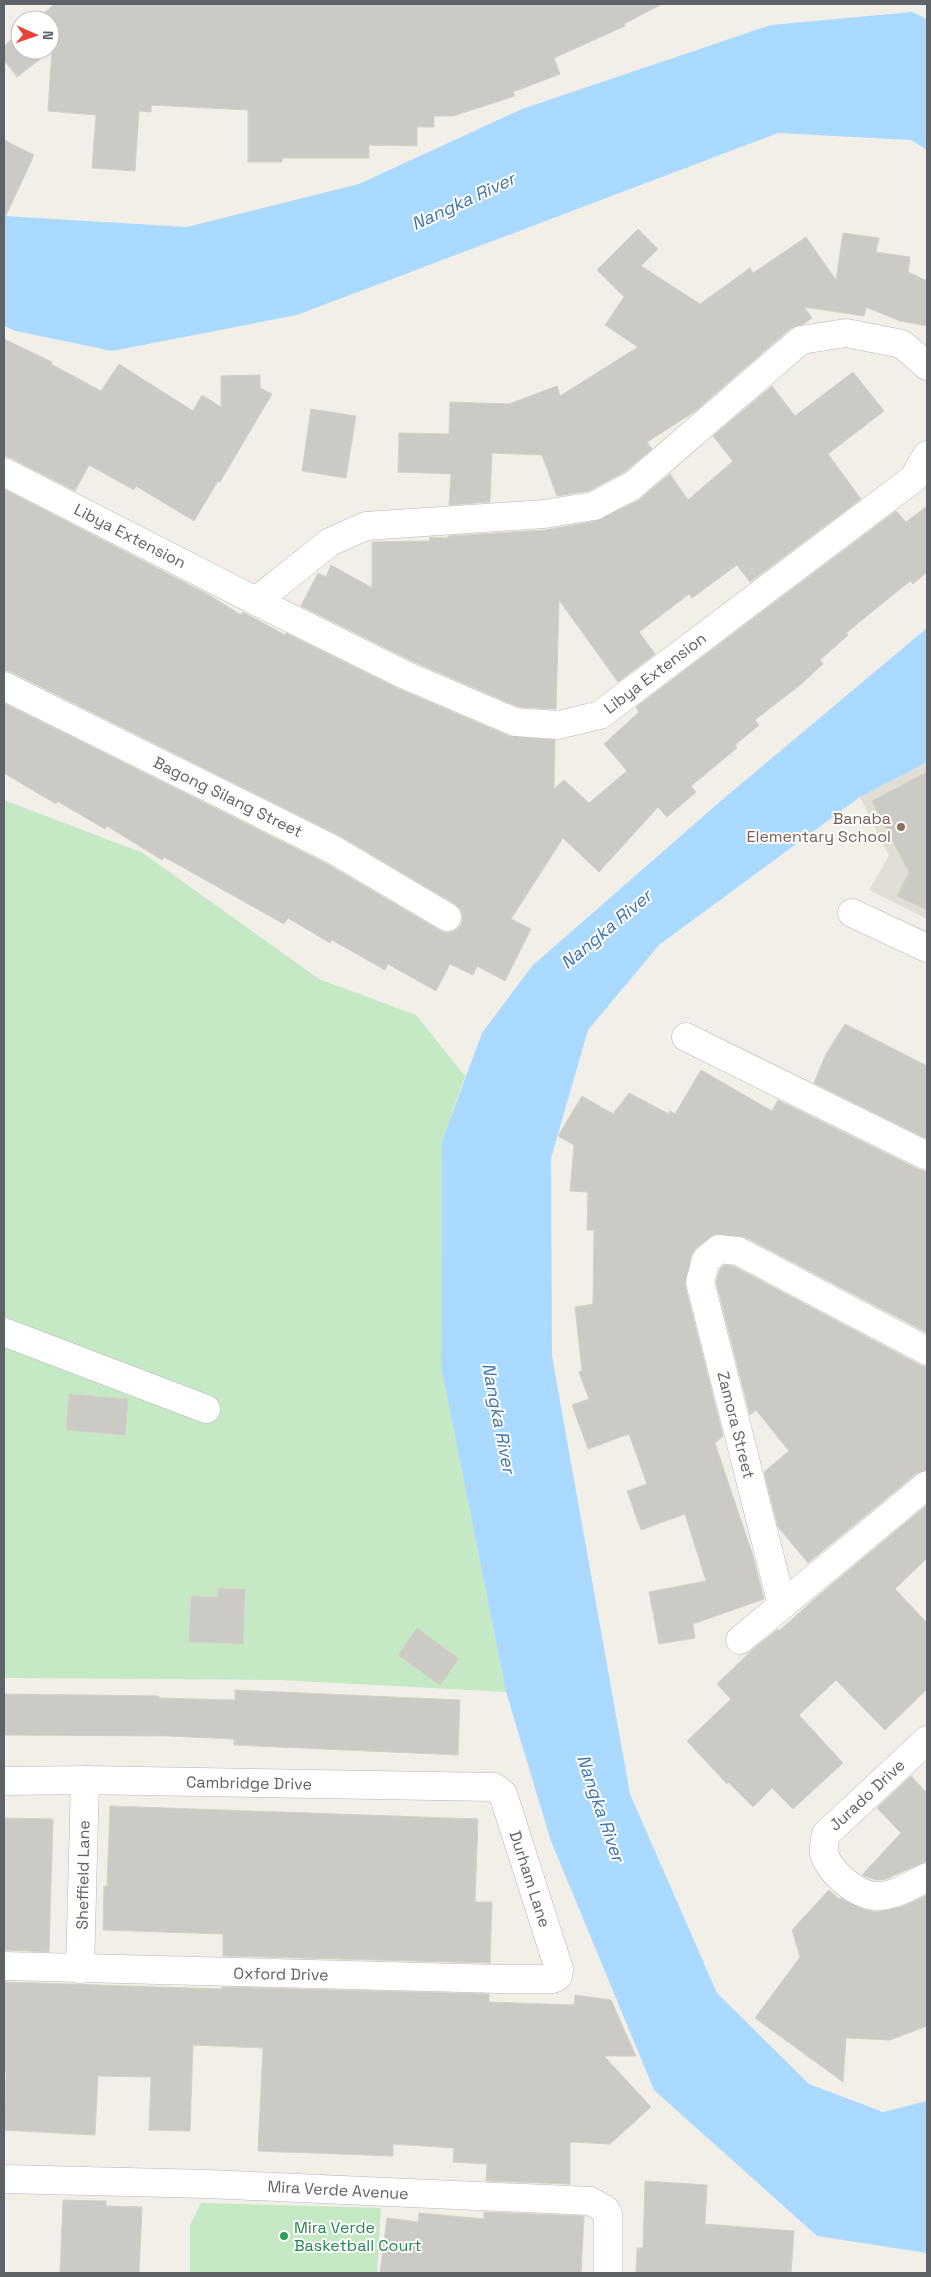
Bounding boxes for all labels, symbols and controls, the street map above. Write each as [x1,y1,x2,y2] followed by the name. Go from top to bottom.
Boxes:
[10,10,60,60] north arrow
[39,30,57,40] text: N
[407,166,521,235] water label: Nangka River
[70,499,190,573] street label: Libya Extension
[600,628,710,718] street label: Libya Extension
[150,752,306,842] street label: Bagong Silang Street
[746,808,891,847] place label: Banaba Elementary School
[895,821,907,833] marker: Banaba Elementary School
[556,883,658,974] water label: Nangka River
[477,1361,521,1477] water label: Nangka River
[713,1369,759,1481] street label: Zamora Street
[572,1751,631,1867] water label: Nangka River
[825,1754,909,1836] street label: Jurado Drive
[186,1771,312,1795] street label: Cambridge Drive
[72,1820,94,1930] street label: Sheffield Lane
[504,1828,556,1930] street label: Durham Lane
[233,1963,329,1985] street label: Oxford Drive
[267,2176,409,2204] street label: Mira Verde Avenue
[294,2217,422,2256] place label: Mira Verde Basketball Court
[278,2230,290,2242] marker: Mira Verde Basketball Court

